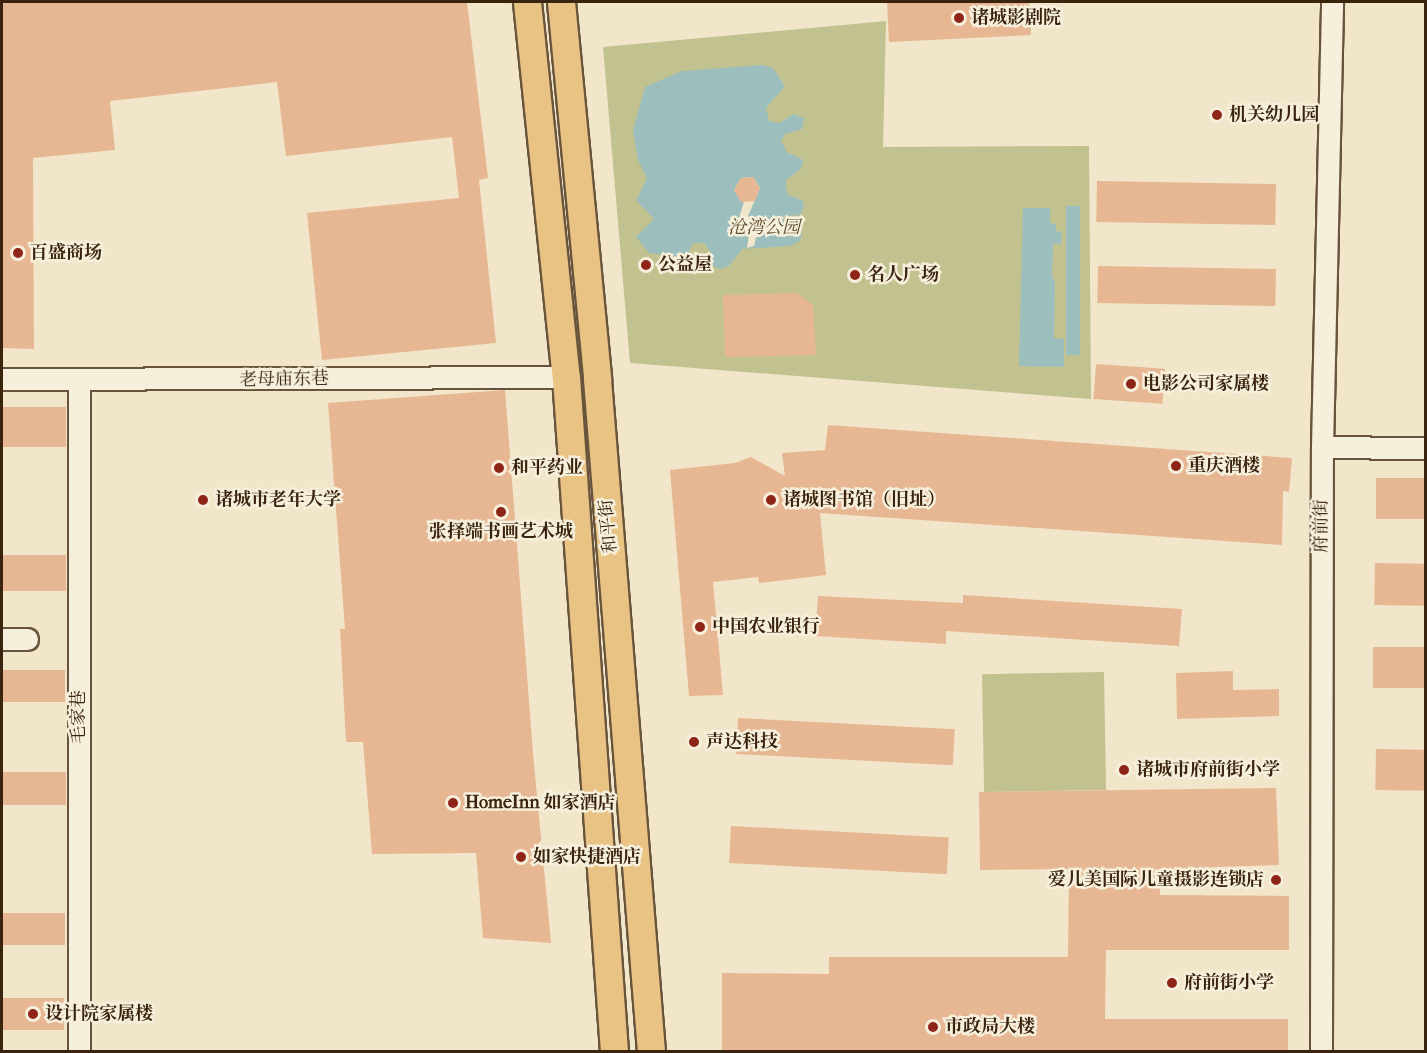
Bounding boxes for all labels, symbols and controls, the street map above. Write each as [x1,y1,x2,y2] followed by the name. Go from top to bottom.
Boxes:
[971,7,1061,29] place label: 诸城影剧院
[952,11,966,25] marker: 诸城影剧院
[1229,104,1319,126] place label: 机关幼儿园
[1210,108,1224,122] marker: 机关幼儿园
[728,217,800,239] park label: 沧湾公园
[30,242,102,264] place label: 百盛商场
[11,246,25,260] marker: 百盛商场
[658,254,712,276] place label: 公益屋
[639,258,653,272] marker: 公益屋
[867,264,939,286] place label: 名人广场
[848,268,862,282] marker: 名人广场
[239,368,329,392] street label: 老母庙东巷
[1143,373,1269,395] place label: 电影公司家属楼
[1124,377,1138,391] marker: 电影公司家属楼
[1188,455,1260,477] place label: 重庆酒楼
[511,457,583,479] place label: 和平药业
[1169,459,1183,473] marker: 重庆酒楼
[492,461,506,475] marker: 和平药业
[215,489,341,511] place label: 诸城市老年大学
[783,489,945,511] place label: 诸城图书馆（旧址）
[196,493,210,507] marker: 诸城市老年大学
[764,493,778,507] marker: 诸城图书馆（旧址）
[596,498,622,554] street label: 和平街
[1311,499,1333,553] street label: 府前街
[494,505,508,519] marker: 张择端书画艺术城
[429,521,573,543] place label: 张择端书画艺术城
[712,616,820,638] place label: 中国农业银行
[693,620,707,634] marker: 中国农业银行
[68,690,90,744] street label: 毛家巷
[706,731,778,753] place label: 声达科技
[687,735,701,749] marker: 声达科技
[1136,759,1280,781] place label: 诸城市府前街小学
[1117,763,1131,777] marker: 诸城市府前街小学
[465,792,616,814] place label: HomeInn 如家酒店
[446,796,460,810] marker: HomeInn 如家酒店
[533,846,641,868] place label: 如家快捷酒店
[514,850,528,864] marker: 如家快捷酒店
[1048,869,1264,891] place label: 爱儿美国际儿童摄影连锁店
[1269,873,1283,887] marker: 爱儿美国际儿童摄影连锁店
[1184,972,1274,994] place label: 府前街小学
[1165,976,1179,990] marker: 府前街小学
[45,1003,153,1025] place label: 设计院家属楼
[26,1007,40,1021] marker: 设计院家属楼
[945,1016,1035,1038] place label: 市政局大楼
[926,1020,940,1034] marker: 市政局大楼

